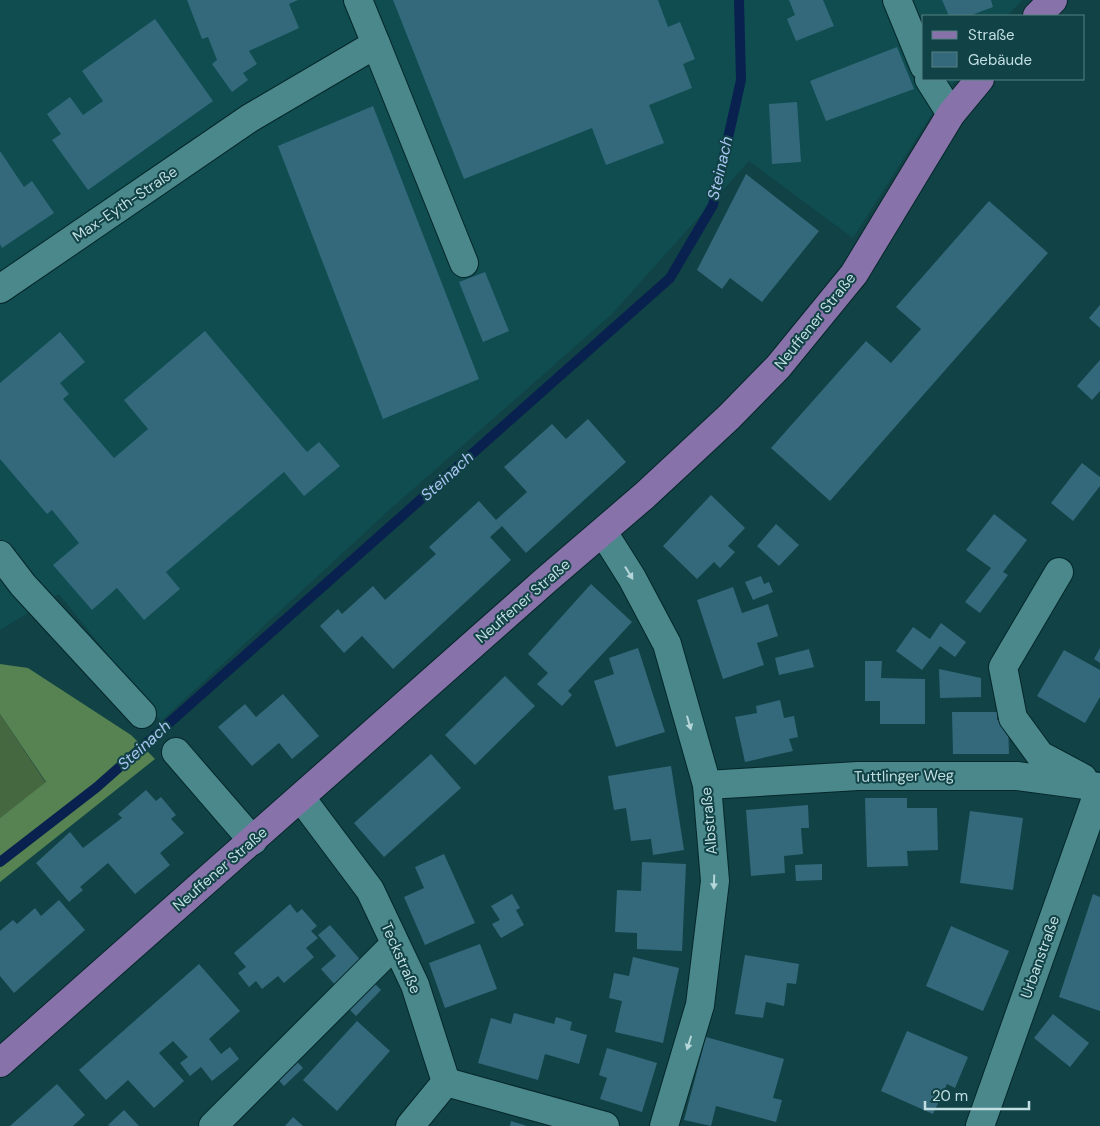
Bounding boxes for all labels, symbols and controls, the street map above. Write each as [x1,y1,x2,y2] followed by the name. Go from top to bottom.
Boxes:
[922,15,1085,80] legend
[968,25,1015,45] text: Straße
[968,50,1032,70] text: Gebäude
[702,134,738,202] water label: Steinach
[69,162,181,246] street label: Max-Eyth-Straße
[770,268,860,374] street label: Neuffener Straße
[416,447,478,505] water label: Steinach
[471,554,575,648] street label: Neuffener Straße
[624,566,633,580] one-way arrow
[685,715,693,730] one-way arrow
[113,716,175,774] water label: Steinach
[854,765,954,787] street label: Tuttlinger Weg
[696,786,722,856] street label: Albstraße
[168,822,272,916] street label: Neuffener Straße
[709,875,717,891] one-way arrow
[1016,913,1064,1001] street label: Urbanstraße
[376,919,426,997] street label: Teckstraße
[684,1035,692,1050] one-way arrow
[925,1078,1029,1110] scale bar
[932,1086,968,1106] text: 20 m

